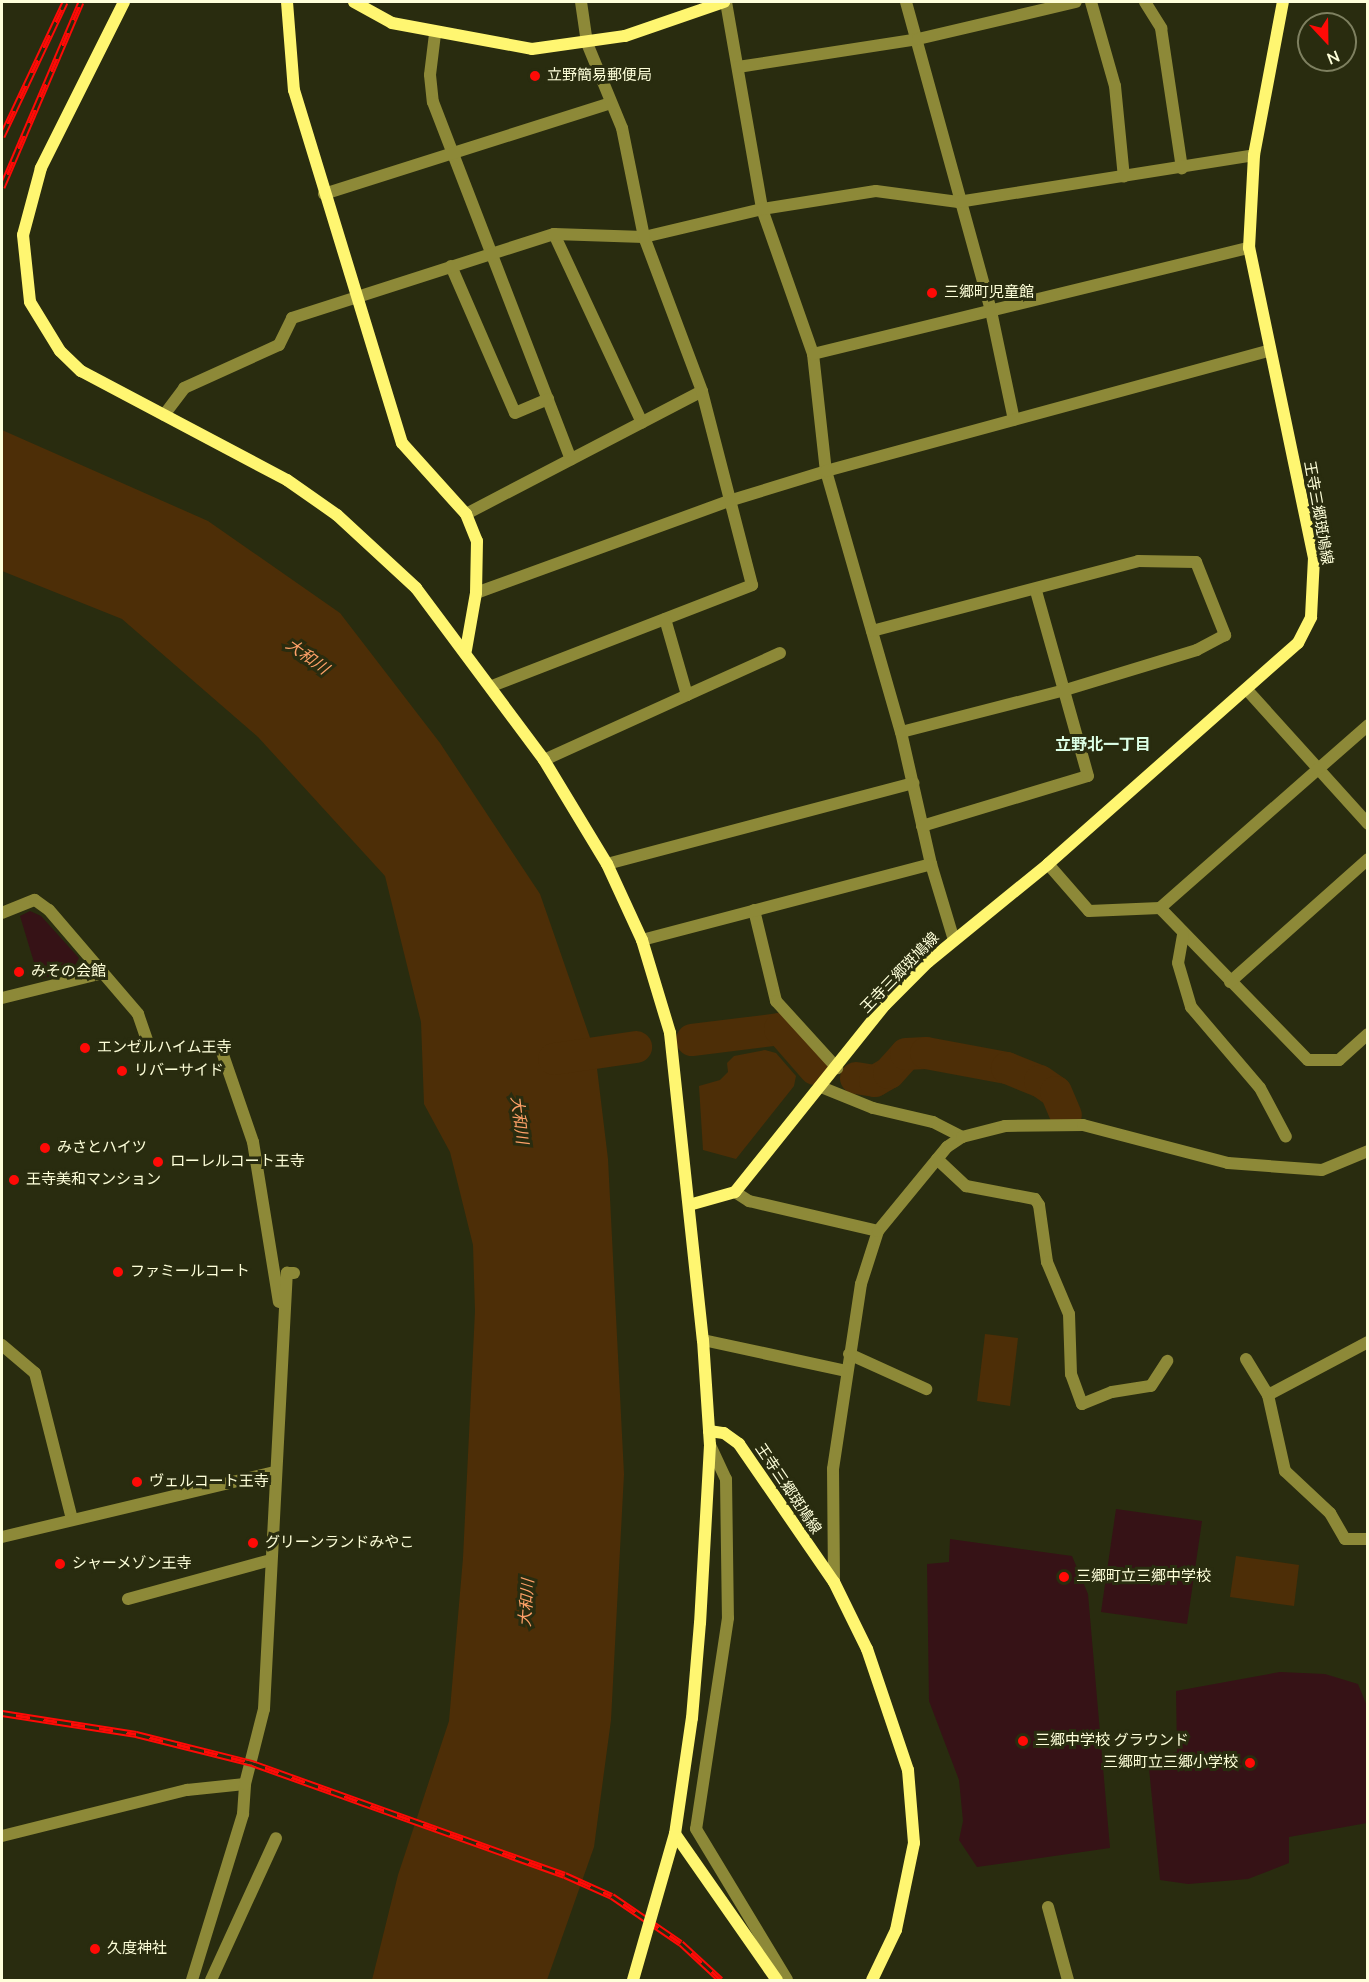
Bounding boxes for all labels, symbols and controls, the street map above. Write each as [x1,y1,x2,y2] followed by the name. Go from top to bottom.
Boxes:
[1297,12,1357,72] north arrow
[1323,44,1343,69] text: N
[547,67,652,85] place label: 立野簡易郵便局
[528,69,542,83] marker: 立野簡易郵便局
[944,284,1034,302] place label: 三郷町児童館
[925,286,939,300] marker: 三郷町児童館
[1300,460,1336,566] street label: 王寺三郷斑鳩線
[282,635,332,679] water label: 大和川
[1055,735,1151,755] district label: 立野北一丁目
[857,929,943,1017] street label: 王寺三郷斑鳩線
[31,963,106,981] place label: みその会館
[12,965,26,979] marker: みその会館
[97,1039,232,1057] place label: エンゼルハイム王寺
[78,1041,92,1055] marker: エンゼルハイム王寺
[134,1062,224,1080] place label: リバーサイド
[115,1064,129,1078] marker: リバーサイド
[507,1095,531,1145] water label: 大和川
[57,1139,147,1157] place label: みさとハイツ
[38,1141,52,1155] marker: みさとハイツ
[170,1153,305,1171] place label: ローレルコート王寺
[151,1155,165,1169] marker: ローレルコート王寺
[26,1171,161,1189] place label: 王寺美和マンション
[7,1173,21,1187] marker: 王寺美和マンション
[130,1263,250,1281] place label: ファミールコート
[111,1265,125,1279] marker: ファミールコート
[751,1440,825,1538] street label: 王寺三郷斑鳩線
[149,1473,269,1491] place label: ヴェルコート王寺
[130,1475,144,1489] marker: ヴェルコート王寺
[265,1534,415,1552] place label: グリーンランドみやこ
[246,1536,260,1550] marker: グリーンランドみやこ
[72,1555,192,1573] place label: シャーメゾン王寺
[53,1557,67,1571] marker: シャーメゾン王寺
[1076,1568,1211,1586] place label: 三郷町立三郷中学校
[1057,1570,1071,1584] marker: 三郷町立三郷中学校
[516,1578,538,1628] water label: 大和川
[1035,1732,1189,1750] place label: 三郷中学校 グラウンド
[1016,1734,1030,1748] marker: 三郷中学校 グラウンド
[1103,1754,1238,1772] place label: 三郷町立三郷小学校
[1243,1756,1257,1770] marker: 三郷町立三郷小学校
[107,1940,167,1958] place label: 久度神社
[88,1942,102,1956] marker: 久度神社

